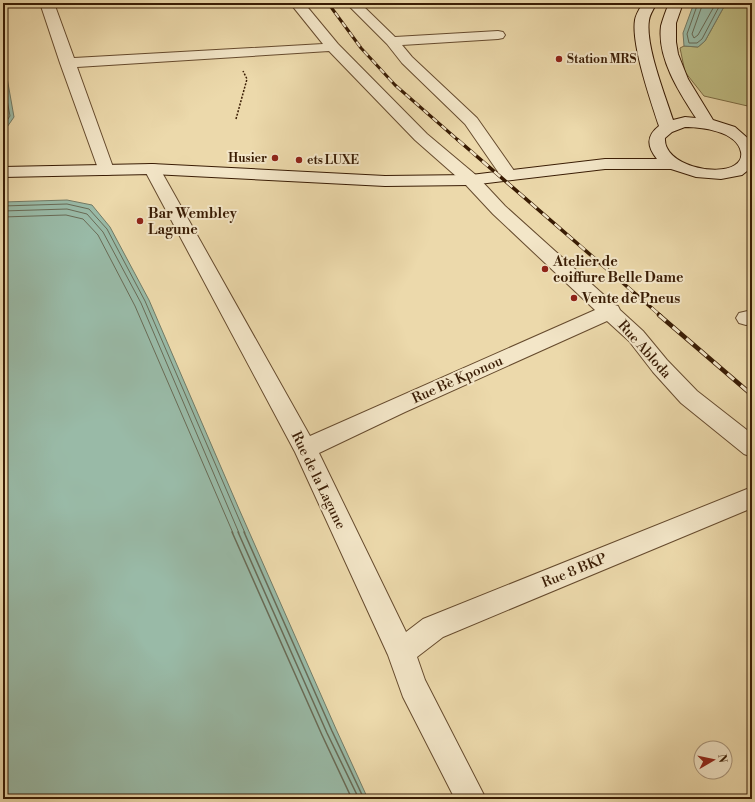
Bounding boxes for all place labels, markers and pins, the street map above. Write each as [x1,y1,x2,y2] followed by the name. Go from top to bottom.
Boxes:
[567,52,636,67] place label: Station MRS
[554,54,564,64] marker: Station MRS
[228,151,267,166] place label: Husier
[270,153,280,163] marker: Husier
[307,153,359,168] place label: ets LUXE
[294,155,304,165] marker: ets LUXE
[148,205,238,239] place label: Bar Wembley Lagune
[135,216,145,226] marker: Bar Wembley Lagune
[552,253,684,287] place label: Atelier de coiffure Belle Dame
[540,264,550,274] marker: Atelier de coiffure Belle Dame
[581,290,680,308] place label: Vente de Pneus
[569,293,579,303] marker: Vente de Pneus

